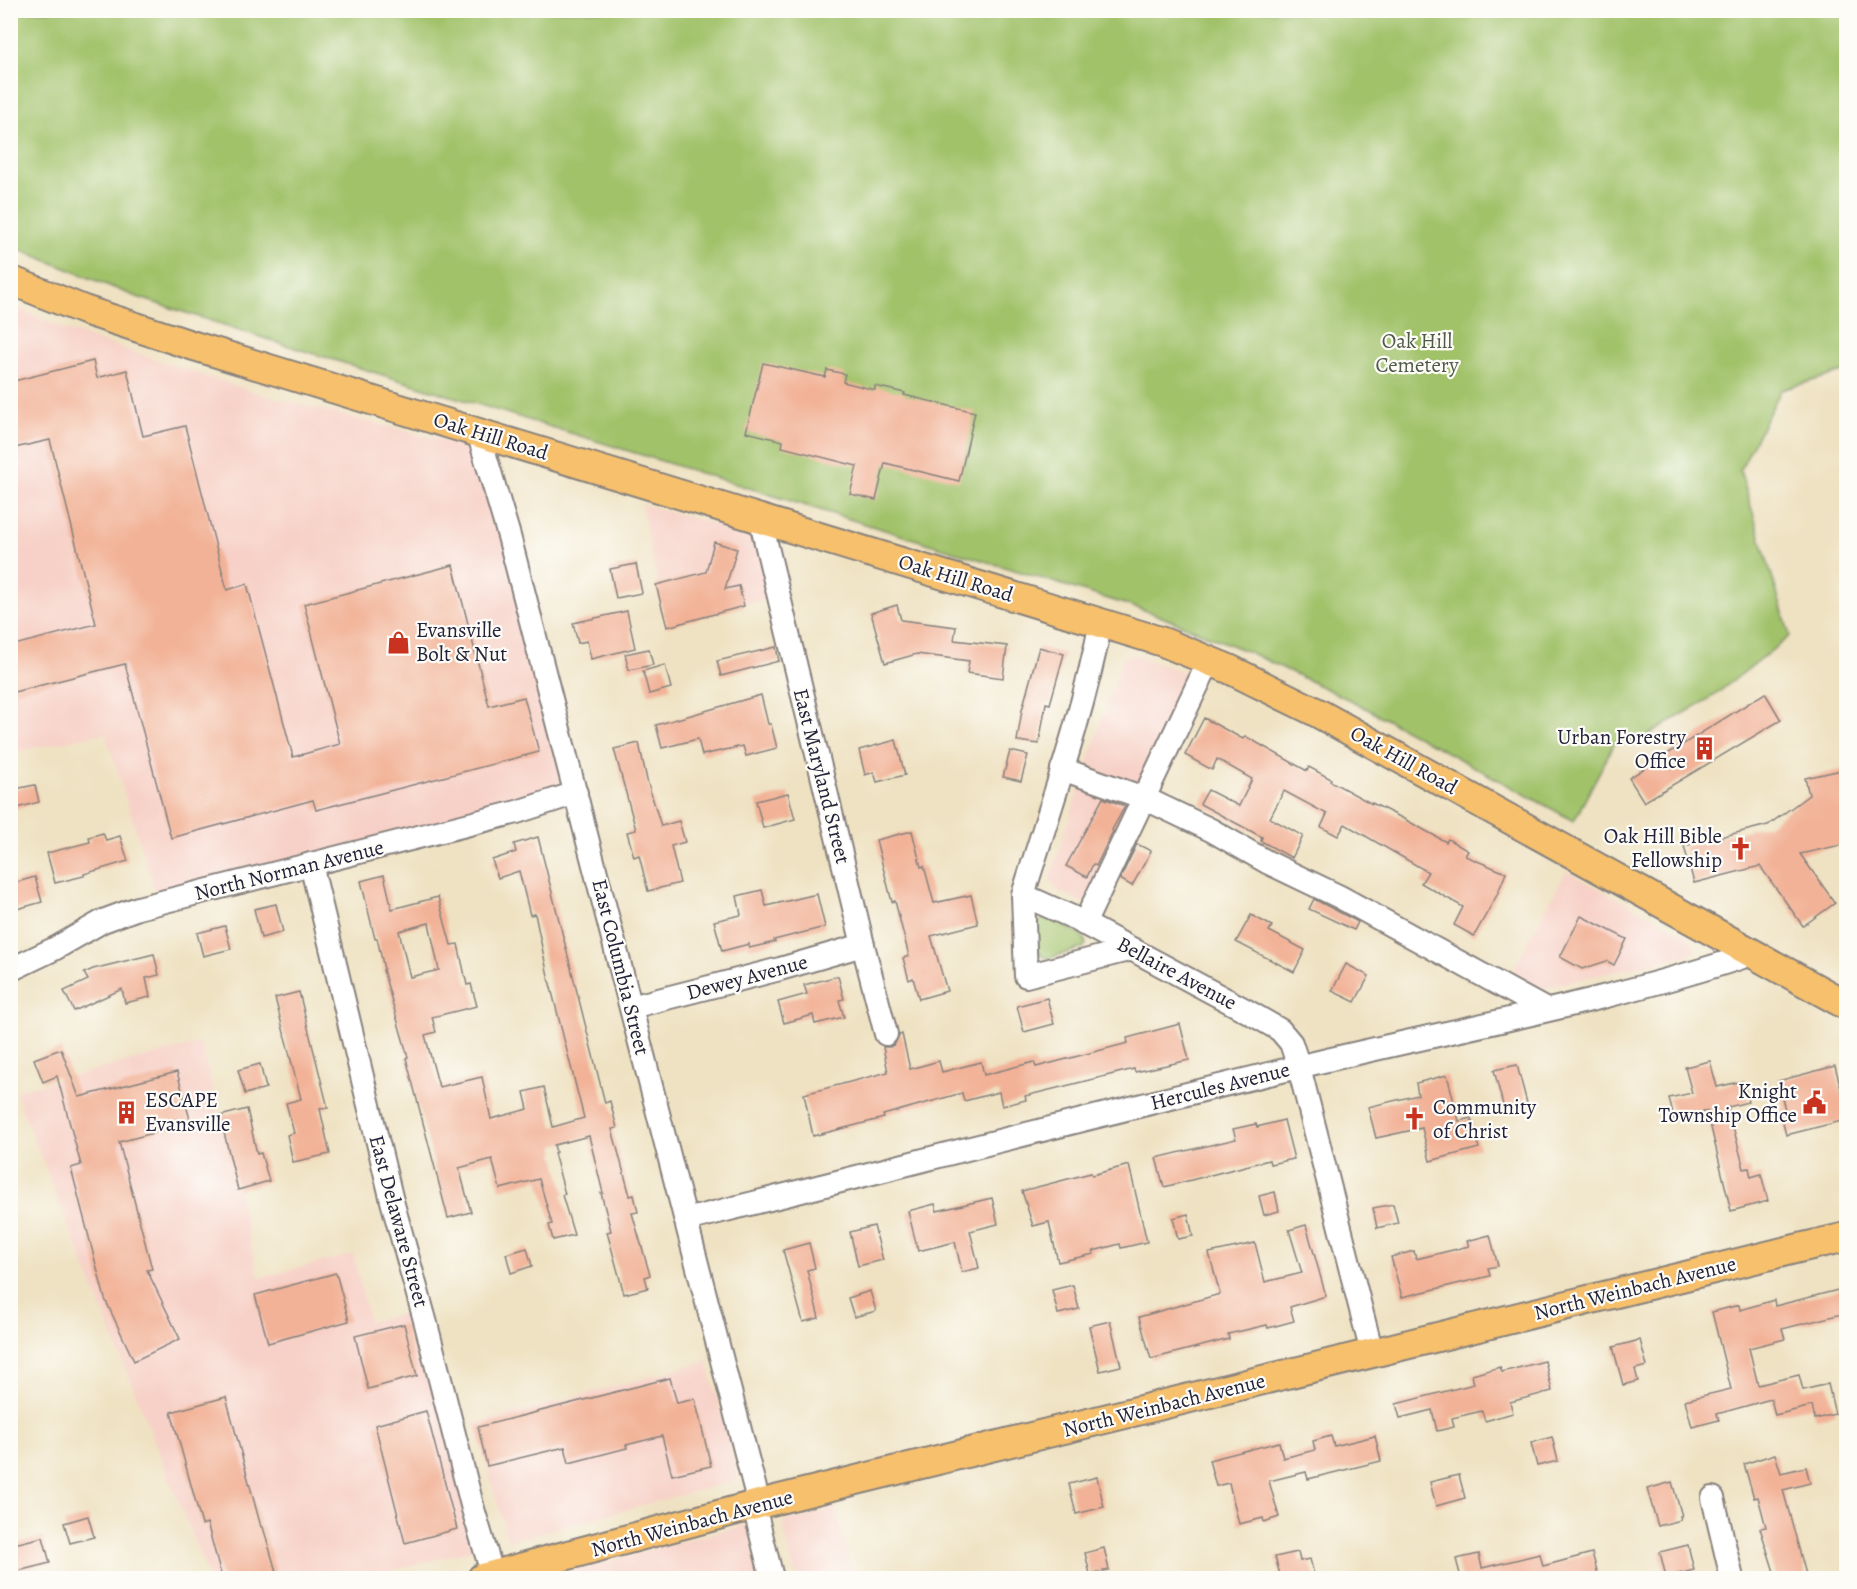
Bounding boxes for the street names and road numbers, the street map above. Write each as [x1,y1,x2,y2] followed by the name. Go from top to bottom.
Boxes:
[430,405,552,467] street label: Oak Hill Road
[895,547,1017,609] street label: Oak Hill Road
[787,685,857,867] street label: East Maryland Street
[1345,719,1463,801] street label: Oak Hill Road
[191,833,387,907] street label: North Norman Avenue
[586,876,656,1058] street label: East Columbia Street
[1112,930,1242,1016] street label: Bellaire Avenue
[683,947,811,1007] street label: Dewey Avenue
[1147,1055,1293,1117] street label: Hercules Avenue
[363,1132,435,1310] street label: East Delaware Street
[1531,1249,1739,1327] street label: North Weinbach Avenue
[1060,1366,1268,1444] street label: North Weinbach Avenue
[588,1483,796,1563] street label: North Weinbach Avenue

